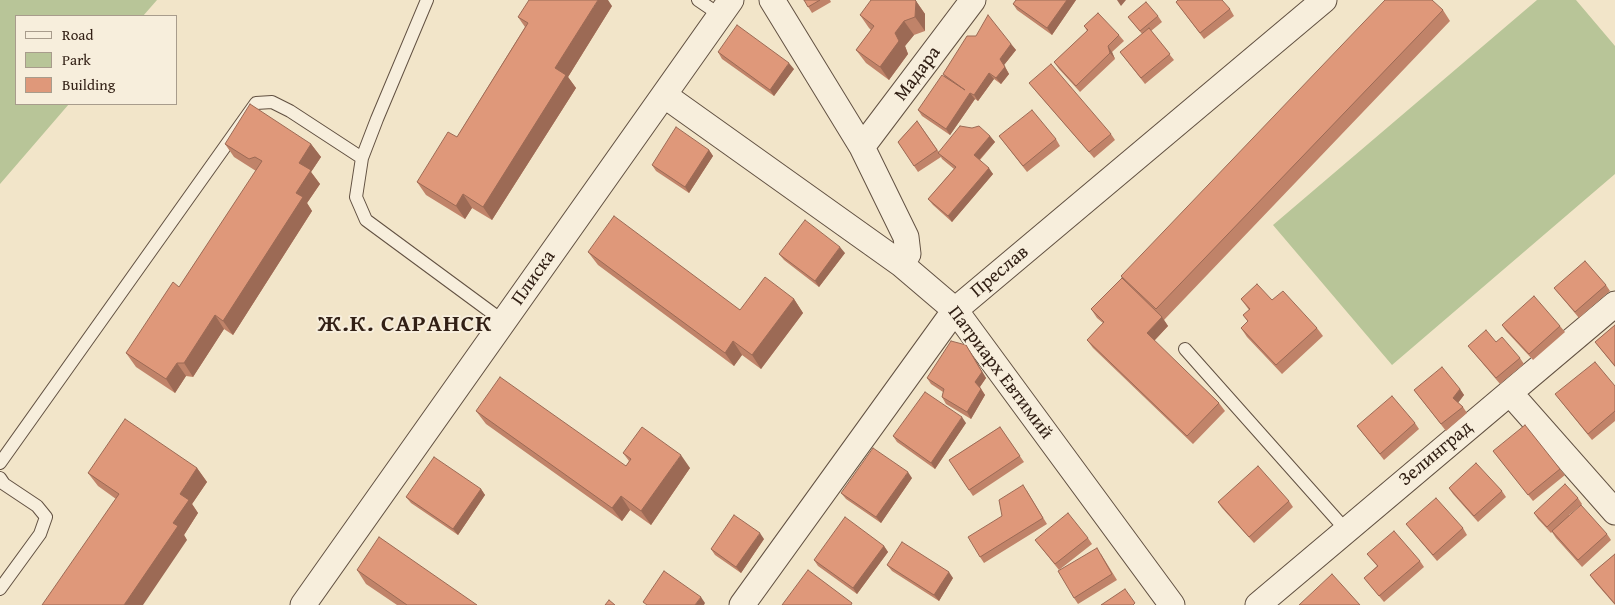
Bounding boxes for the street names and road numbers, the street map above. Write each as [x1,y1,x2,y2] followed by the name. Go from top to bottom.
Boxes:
[890,42,946,106] street label: Мадара
[966,241,1034,303] street label: Преслав
[507,246,561,310] street label: Плиска
[943,302,1057,444] street label: Патриарх Евтимий
[1395,417,1477,491] street label: Зелинград

